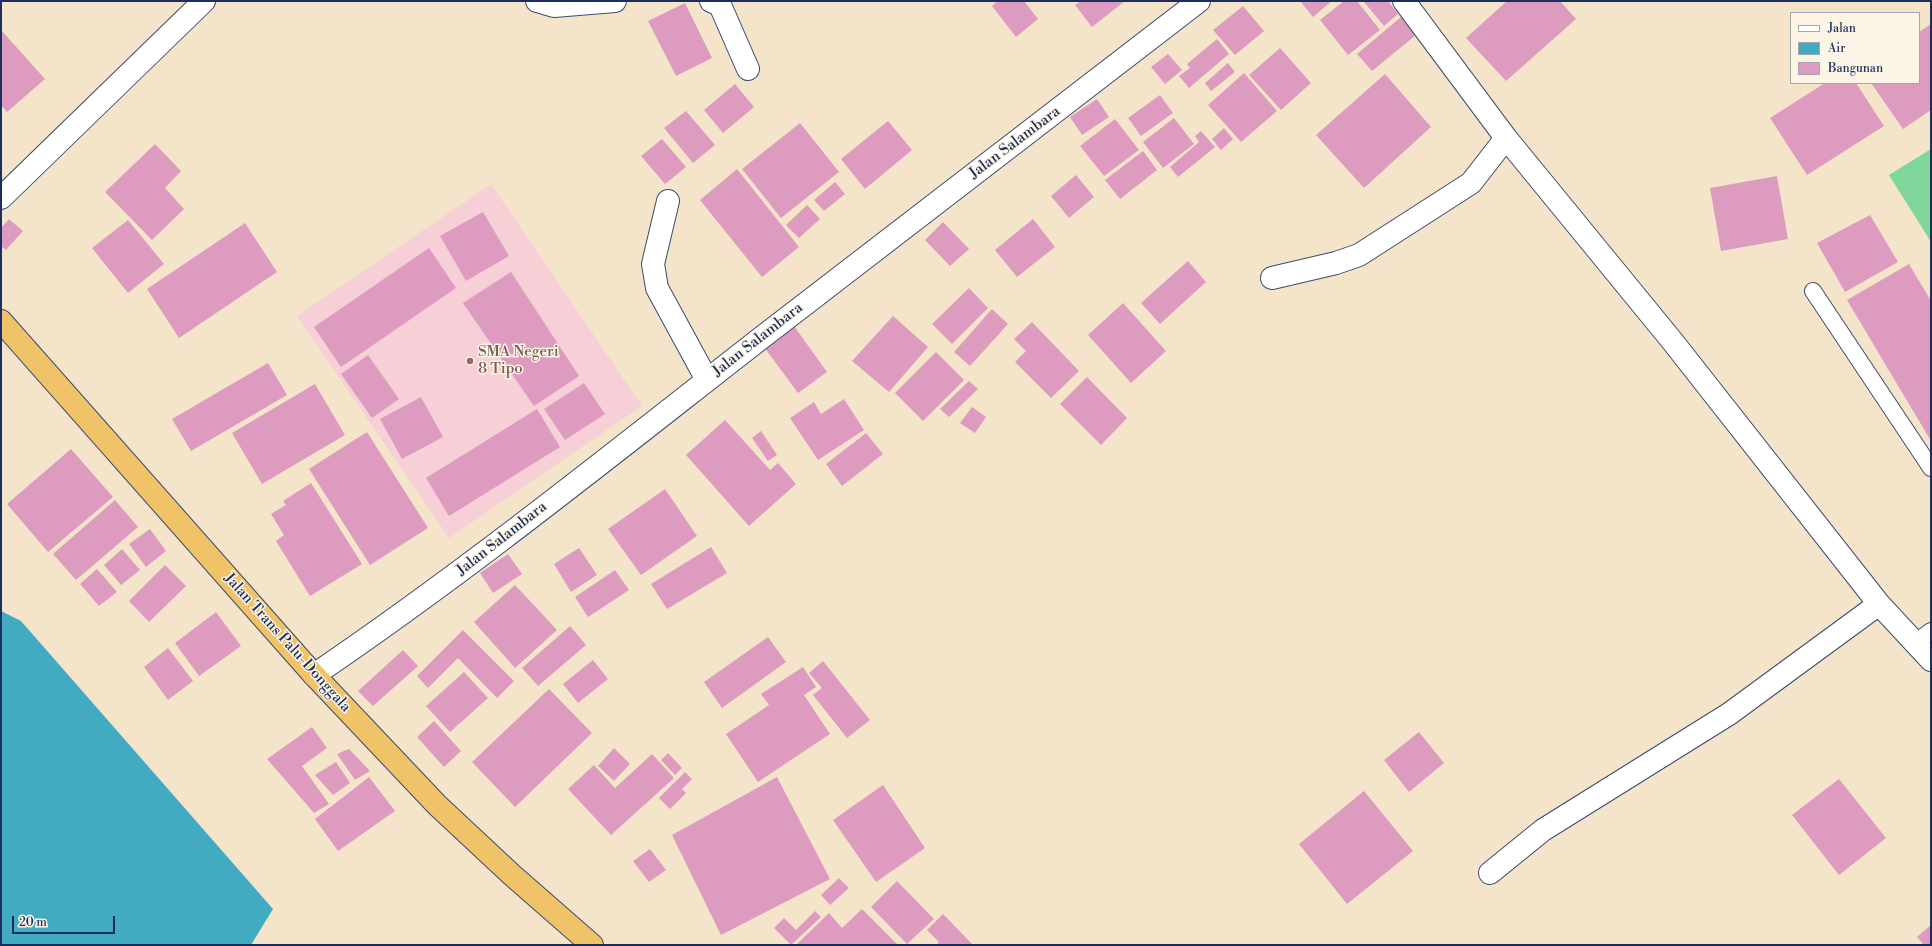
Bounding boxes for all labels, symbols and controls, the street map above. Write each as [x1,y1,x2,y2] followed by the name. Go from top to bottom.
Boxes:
[1790,12,1920,84] legend
[1828,21,1856,36] text: Jalan
[1828,41,1845,56] text: Air
[1828,61,1883,76] text: Bangunan
[966,103,1064,183] street label: Jalan Salambara
[709,299,807,381] street label: Jalan Salambara
[478,343,559,378] place label: SMA Negeri 8 Tipo
[465,356,475,366] marker: SMA Negeri 8 Tipo
[453,498,551,580] street label: Jalan Salambara
[220,570,354,716] street label: Jalan Trans Palu-Donggala
[14,908,117,934] scale bar
[19,915,47,930] text: 20 m

